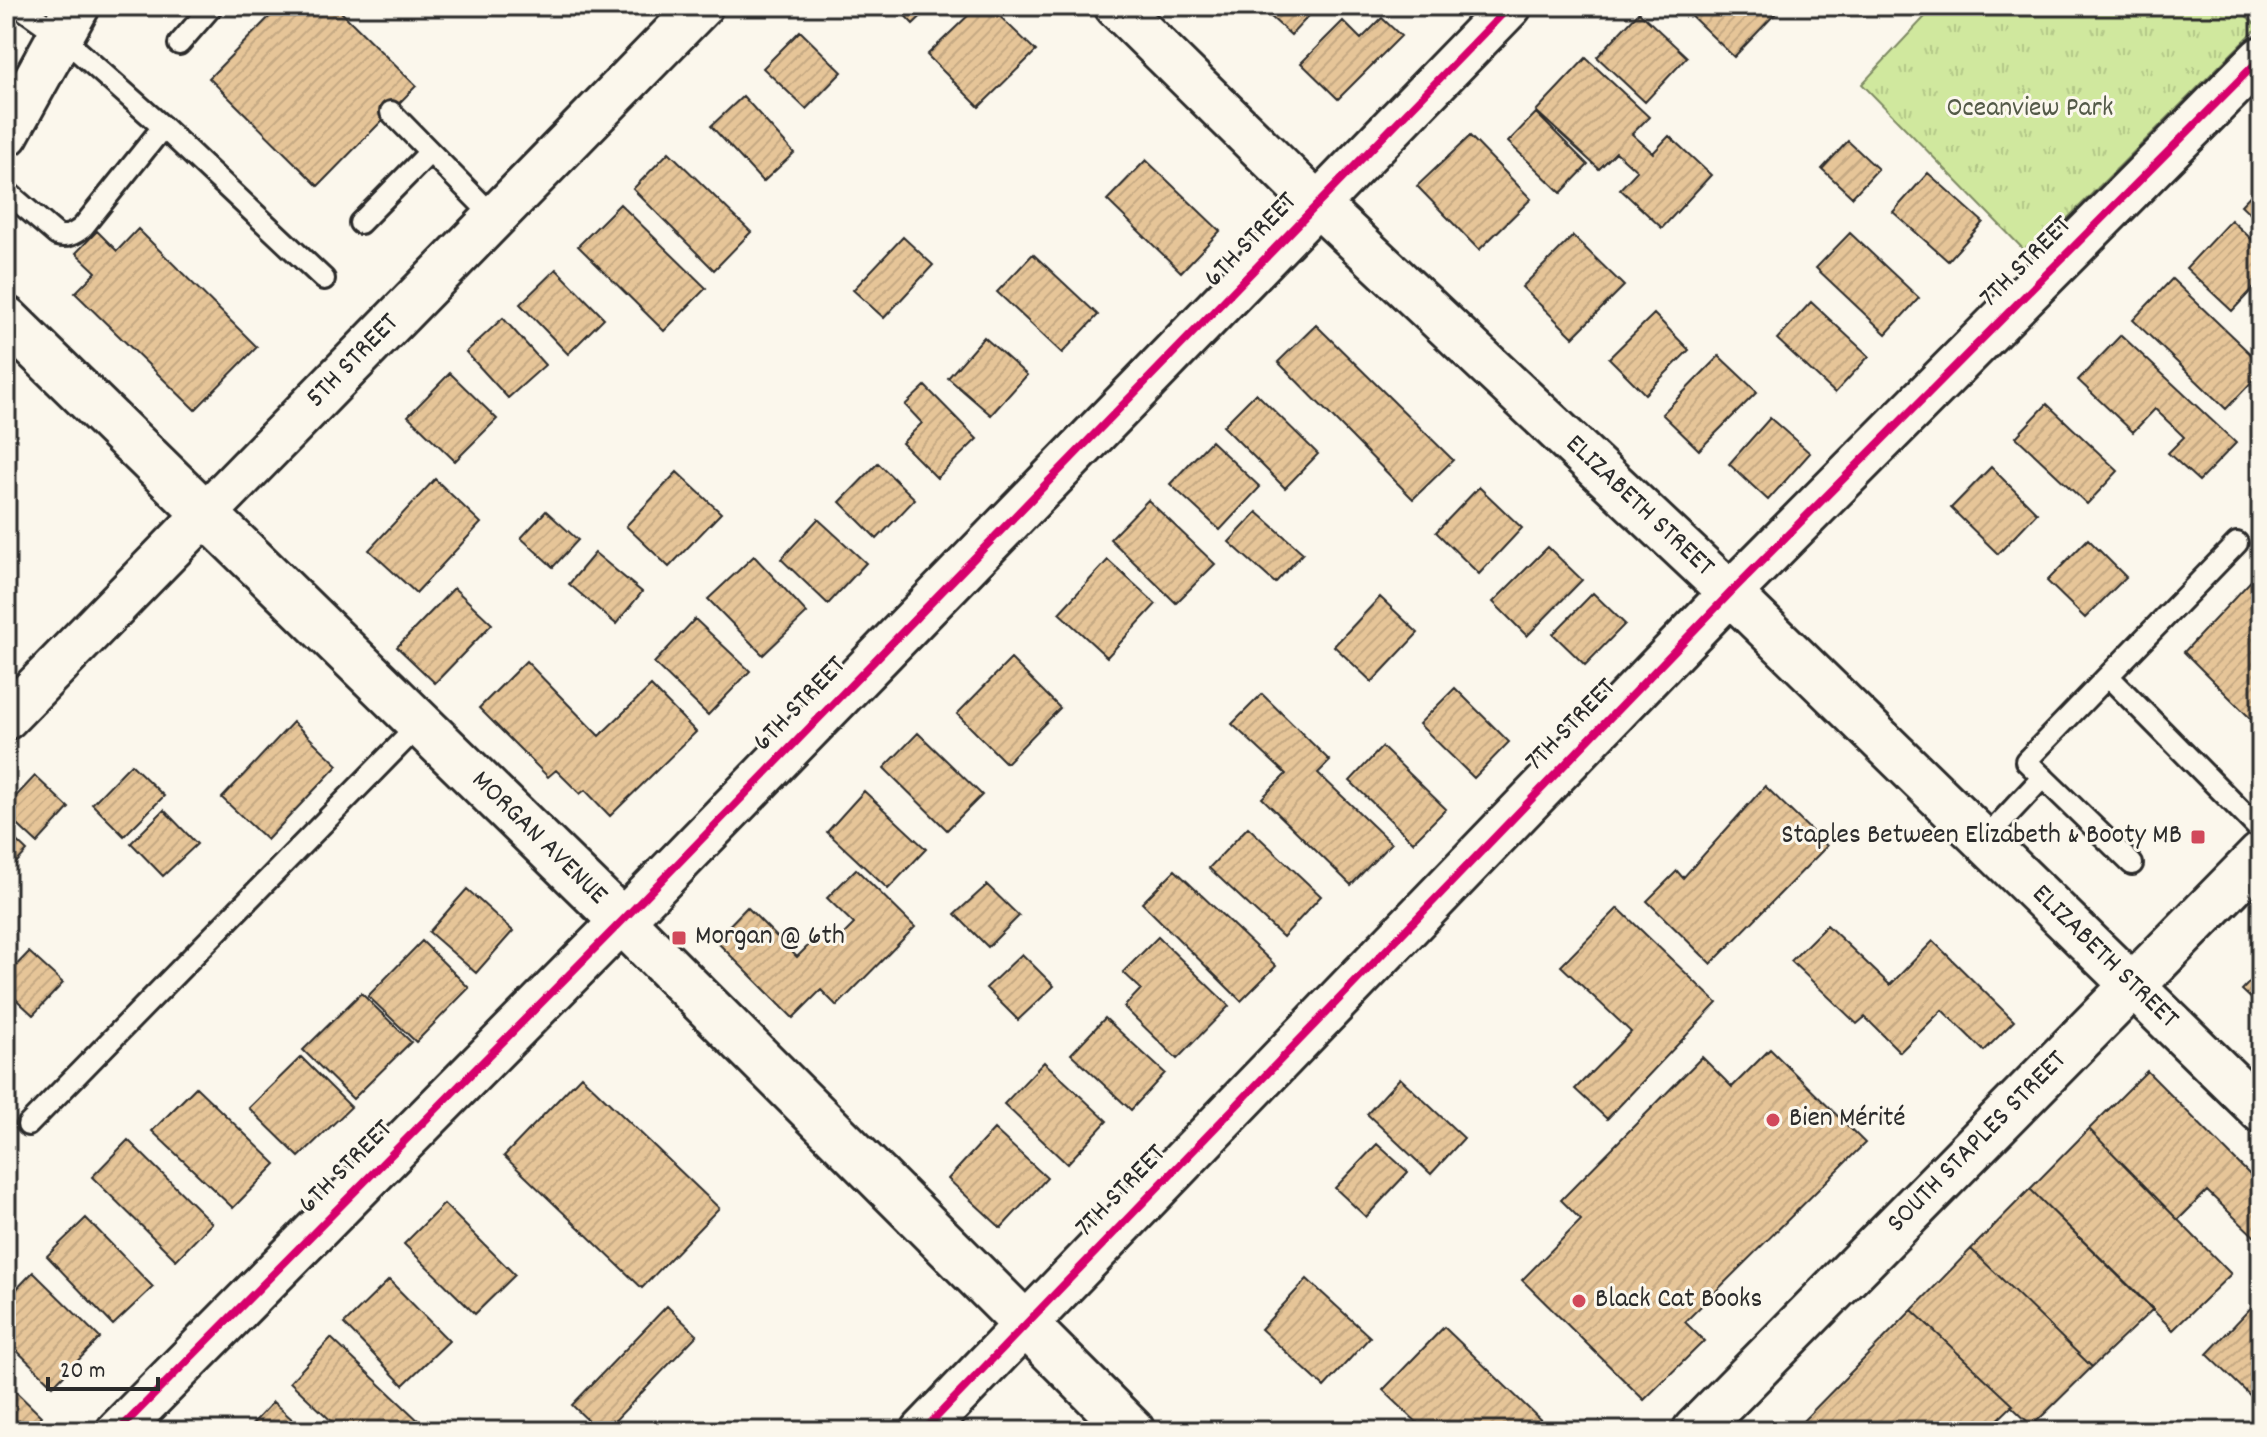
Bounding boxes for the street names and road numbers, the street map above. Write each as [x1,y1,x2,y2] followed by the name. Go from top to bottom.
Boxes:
[1196,184,1308,298] street label: 6TH STREET
[1972,208,2082,318] street label: 7TH STREET
[298,305,410,418] street label: 5TH STREET
[1555,426,1722,587] street label: ELIZABETH STREET
[745,648,857,762] street label: 6TH STREET
[1517,670,1627,782] street label: 7TH STREET
[461,763,616,915] street label: MORGAN AVENUE
[2021,876,2187,1039] street label: ELIZABETH STREET
[1879,1042,2077,1243] street label: SOUTH STAPLES STREET
[291,1112,403,1224] street label: 6TH STREET
[1067,1136,1177,1248] street label: 7TH STREET

